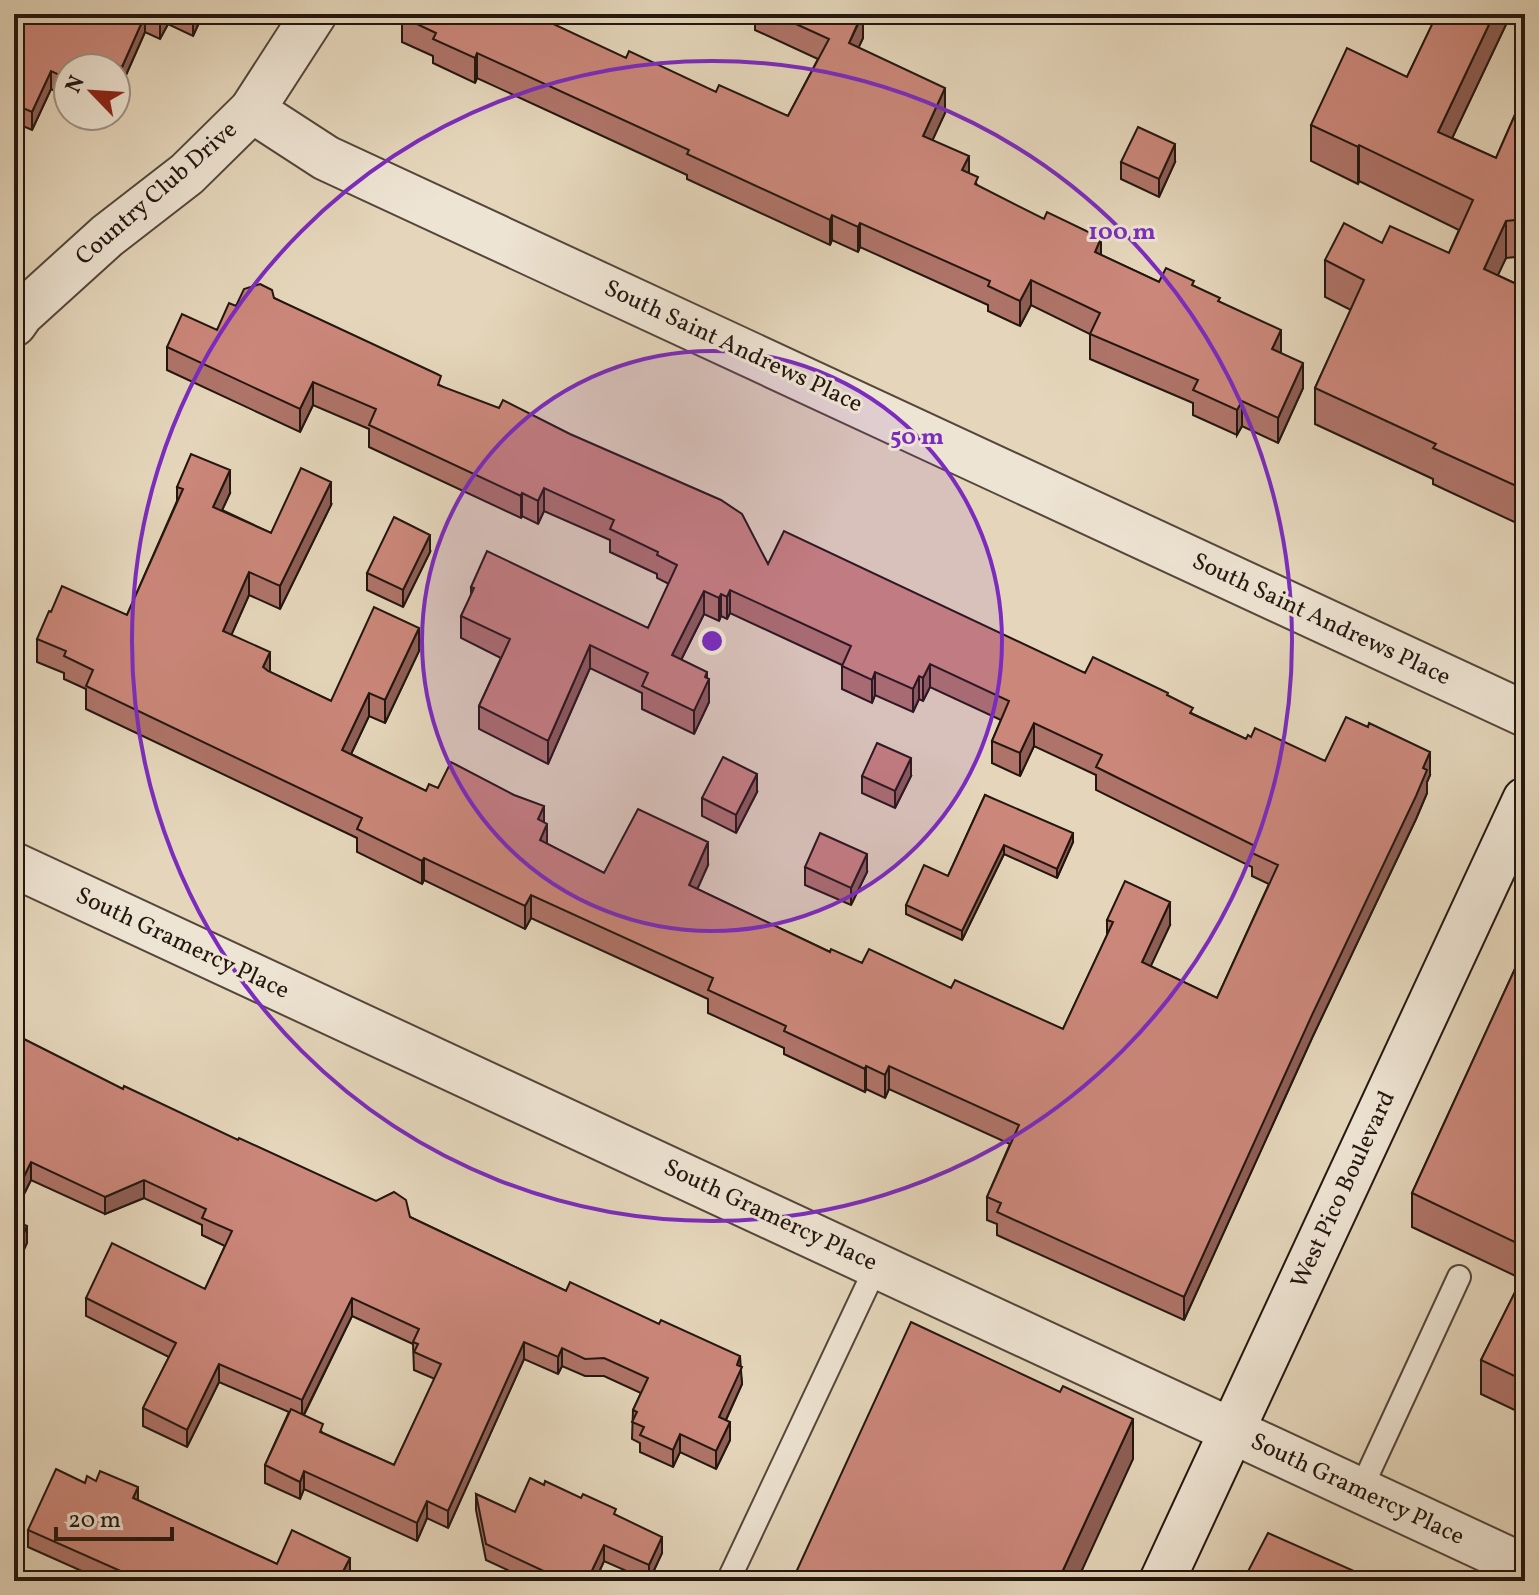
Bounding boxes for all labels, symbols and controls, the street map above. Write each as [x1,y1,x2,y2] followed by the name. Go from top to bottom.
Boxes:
[52,52,132,132] north arrow
[59,71,94,98] text: N
[69,114,245,274] street label: Country Club Drive
[1088,216,1156,250] text: 100 m
[598,272,868,422] street label: South Saint Andrews Place
[890,421,944,455] text: 50 m
[1186,545,1456,695] street label: South Saint Andrews Place
[698,627,726,655] centre of rings
[70,880,294,1008] street label: South Gramercy Place
[1283,1086,1405,1294] street label: West Pico Boulevard
[658,1152,882,1280] street label: South Gramercy Place
[1245,1426,1469,1554] street label: South Gramercy Place
[56,1491,172,1541] scale bar
[68,1504,121,1538] text: 20 m

